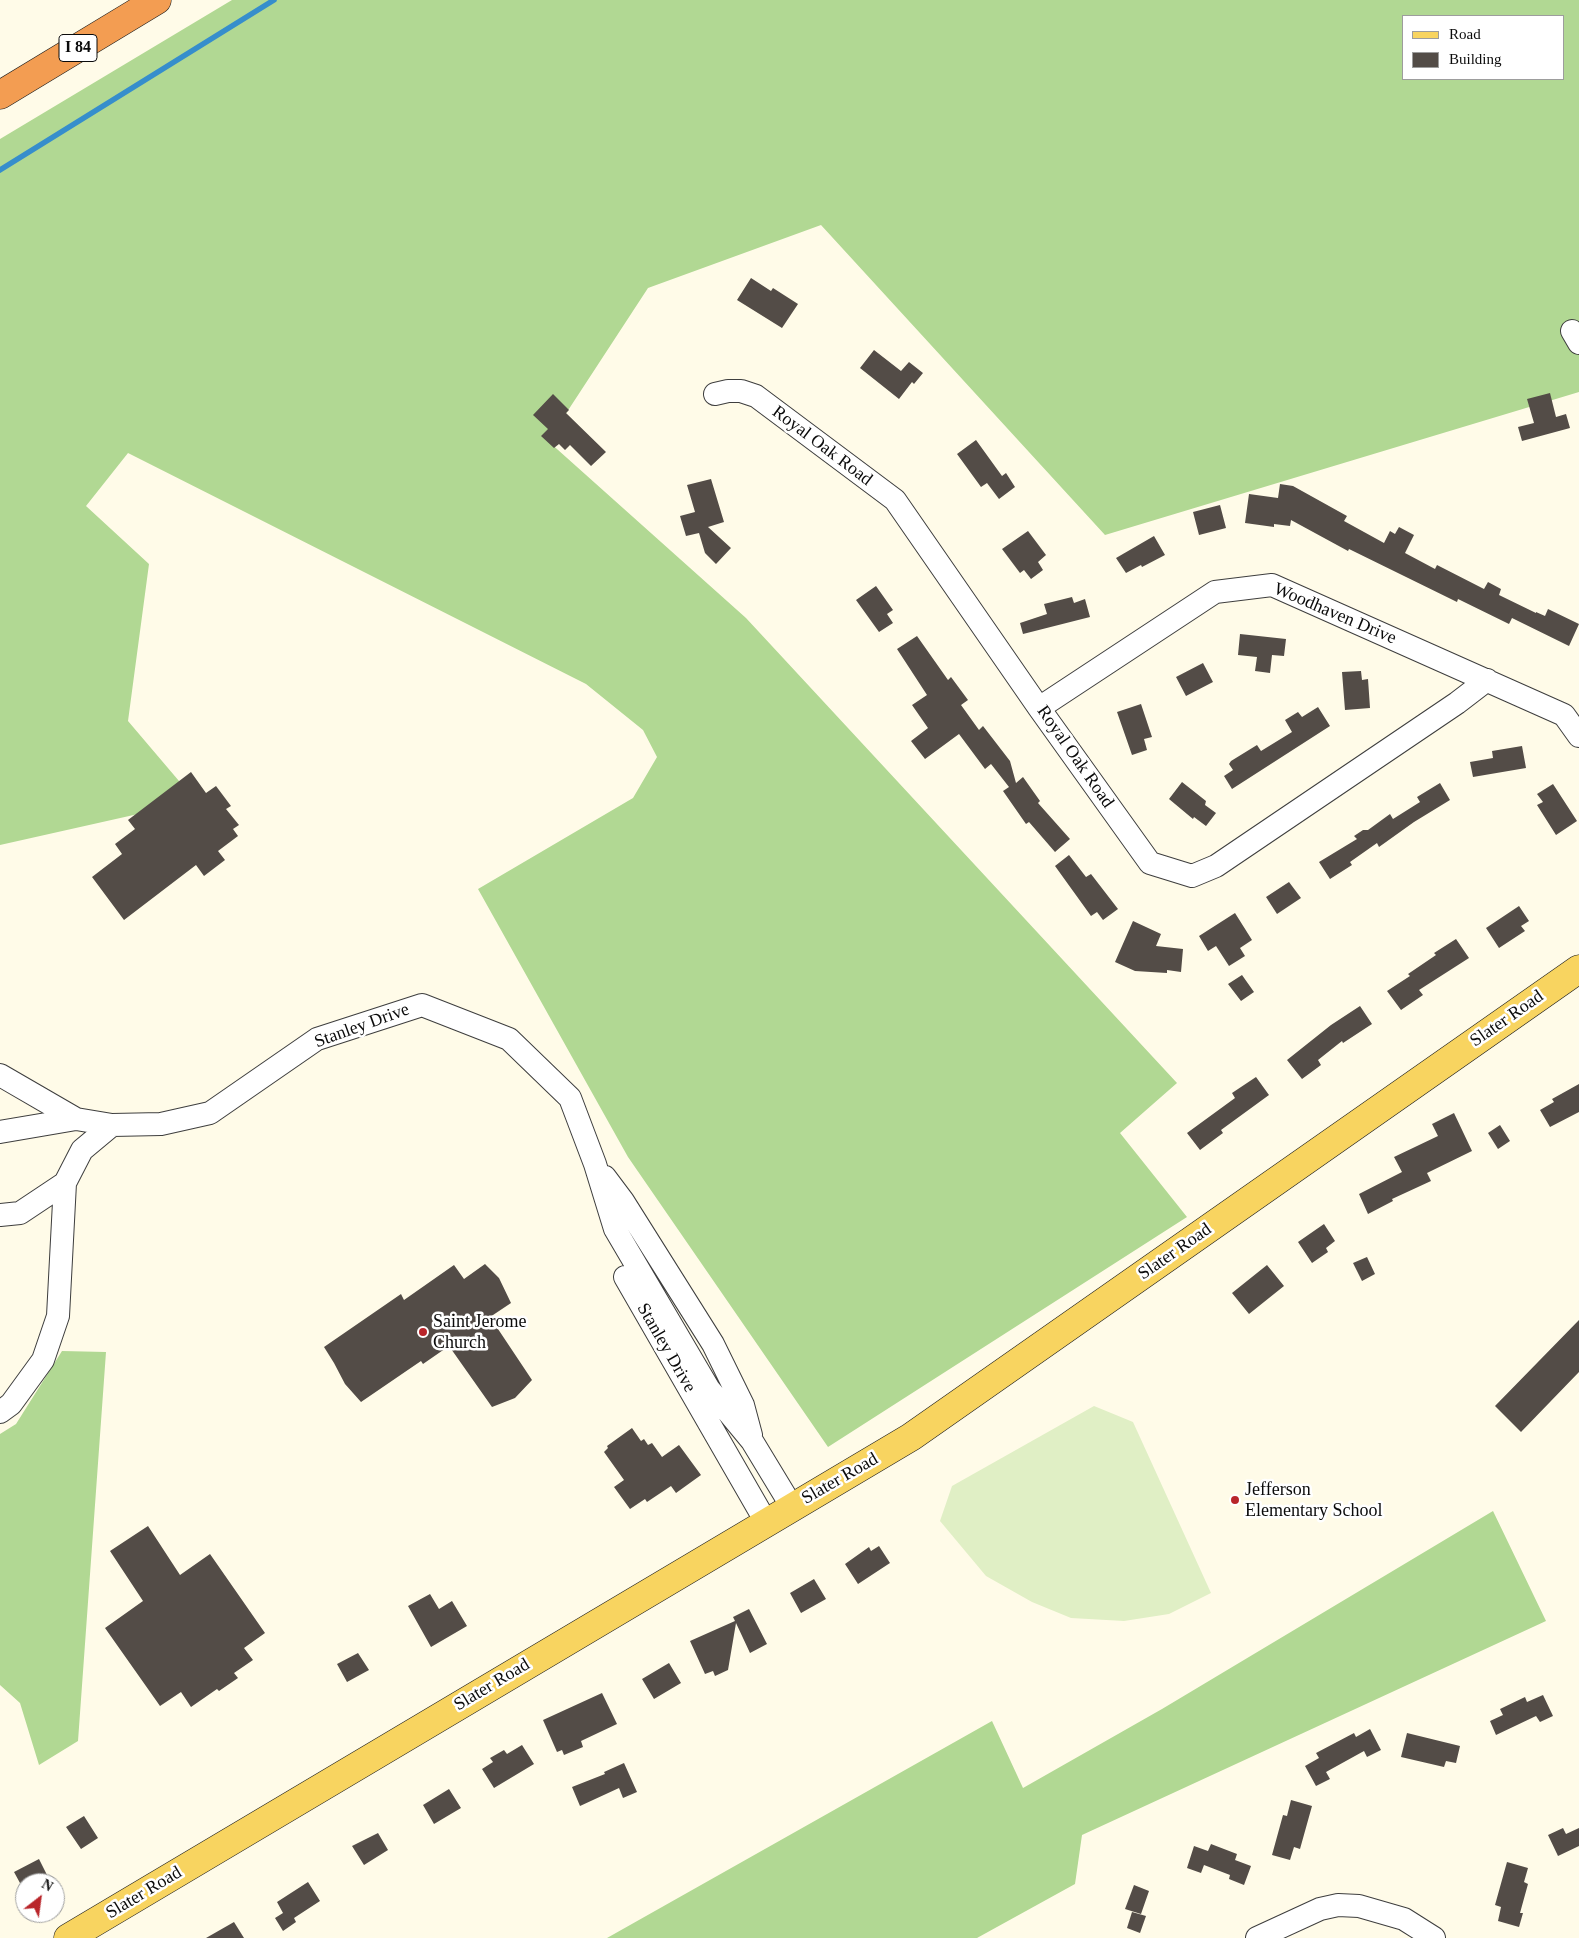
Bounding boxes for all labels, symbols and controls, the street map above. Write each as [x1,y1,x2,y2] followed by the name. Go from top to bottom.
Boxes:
[1402,15,1564,80] legend
[1449,26,1481,42] text: Road
[59,34,97,62] road number: I 84
[1449,51,1502,67] text: Building
[768,401,876,491] street label: Royal Oak Road
[1270,578,1400,650] street label: Woodhaven Drive
[1032,702,1118,812] street label: Royal Oak Road
[1466,986,1548,1052] street label: Slater Road
[312,999,412,1053] street label: Stanley Drive
[1134,1219,1216,1285] street label: Slater Road
[632,1300,700,1396] street label: Stanley Drive
[433,1311,526,1354] place label: Saint Jerome Church
[417,1326,429,1338] marker: Saint Jerome Church
[798,1449,882,1509] street label: Slater Road
[1245,1479,1382,1522] place label: Jefferson Elementary School
[1229,1494,1241,1506] marker: Jefferson Elementary School
[450,1654,534,1716] street label: Slater Road
[102,1862,186,1924] street label: Slater Road
[15,1873,65,1923] north arrow
[39,1876,55,1894] text: N

